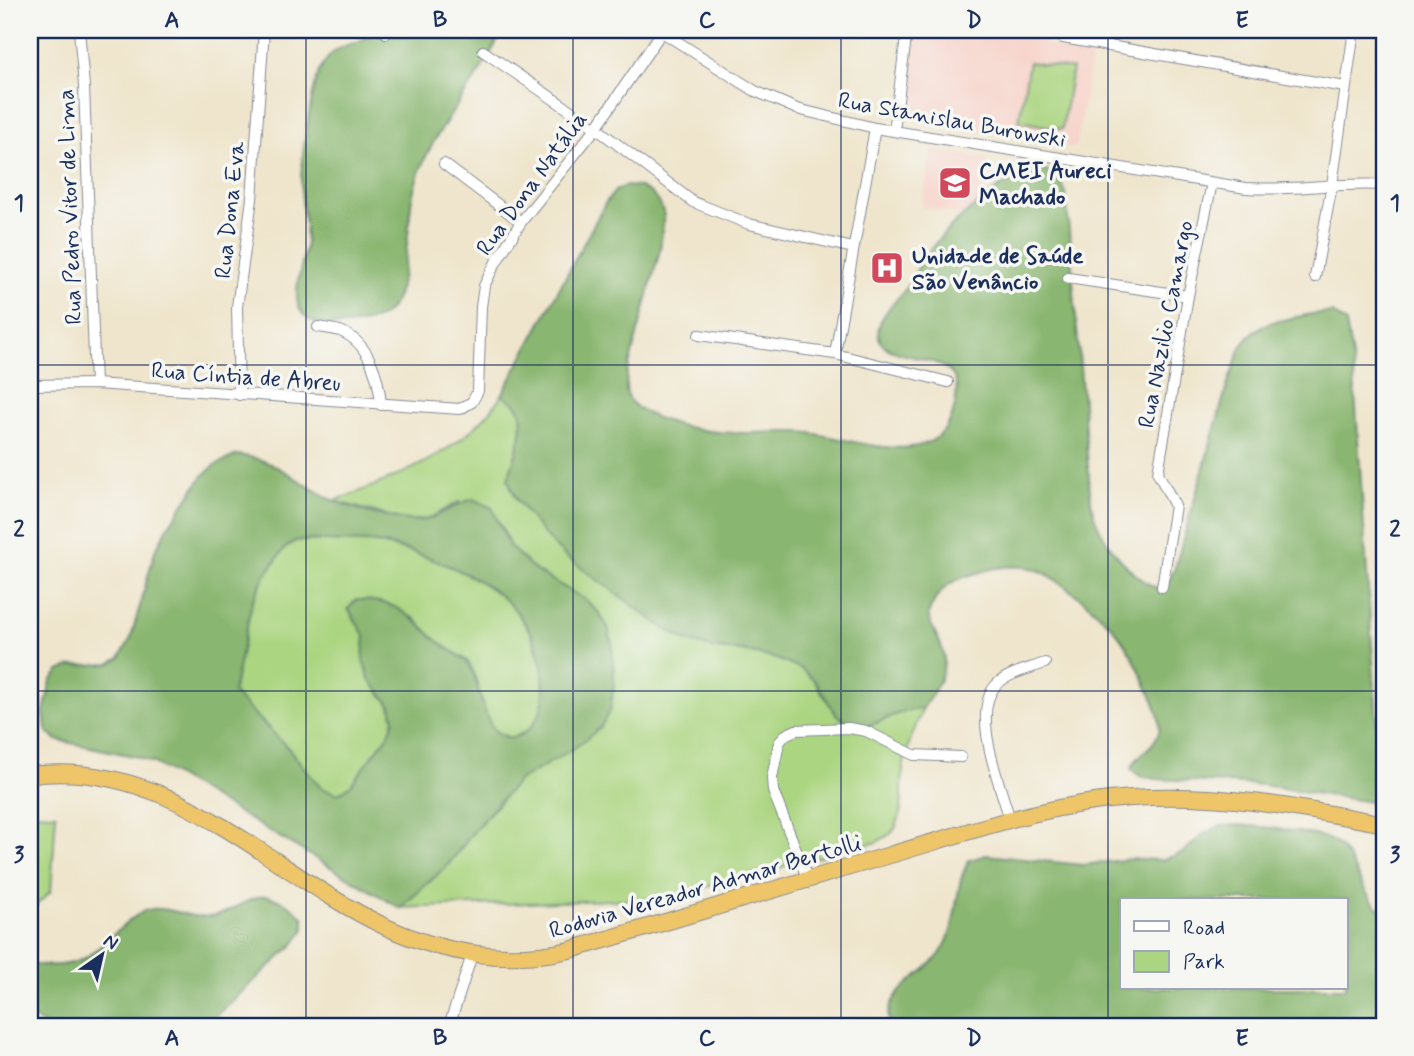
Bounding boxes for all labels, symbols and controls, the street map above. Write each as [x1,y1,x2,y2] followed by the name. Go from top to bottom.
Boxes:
[164,6,180,36] text: A
[433,6,448,36] text: B
[699,6,716,36] text: C
[966,6,982,36] text: D
[1235,6,1249,36] text: E
[835,86,1068,156] street label: Rua Stanislau Burowski
[52,89,90,325] street label: Rua Pedro Vitor de Lima
[470,106,595,262] street label: Rua Dona Natália
[209,140,253,280] street label: Rua Dona Eva
[979,157,1111,213] place label: CMEI Aureci Machado
[936,164,974,202] school or university icon: CMEI Aureci Machado
[14,189,24,219] text: 1
[1390,189,1400,219] text: 1
[1132,218,1202,431] street label: Rua Nazilio Camargo
[912,242,1084,298] place label: Unidade de Saúde São Venâncio
[868,249,906,287] hospital icon: Unidade de Saúde São Venâncio
[150,356,342,400] street label: Rua Cíntia de Abreu
[13,515,25,545] text: 2
[1389,515,1401,545] text: 2
[546,829,865,947] street label: Rodovia Vereador Admar Bertolli
[14,841,25,871] text: 3
[1390,841,1401,871] text: 3
[1120,898,1348,990] legend
[1183,914,1225,942] text: Road
[66,920,136,990] north arrow
[98,928,123,956] text: N
[1183,948,1225,976] text: Park
[164,1024,180,1054] text: A
[433,1024,448,1054] text: B
[699,1024,716,1054] text: C
[966,1024,982,1054] text: D
[1235,1024,1249,1054] text: E

